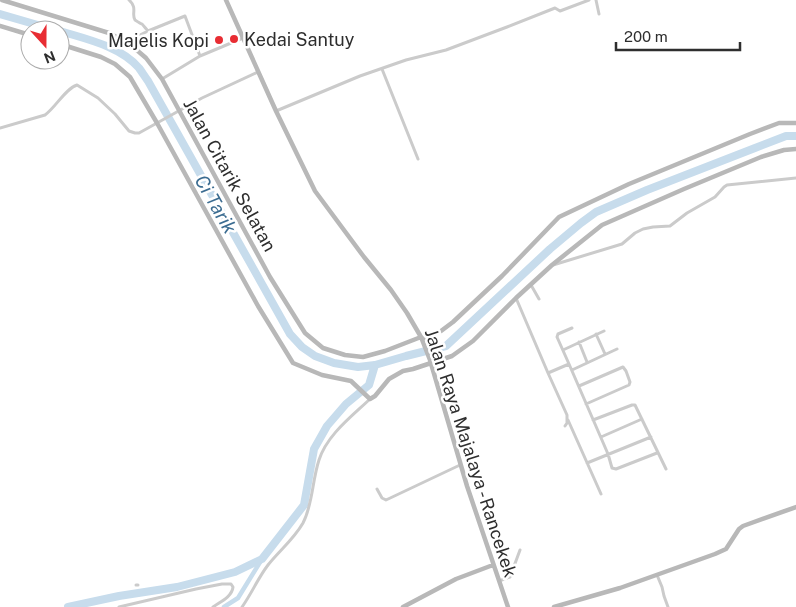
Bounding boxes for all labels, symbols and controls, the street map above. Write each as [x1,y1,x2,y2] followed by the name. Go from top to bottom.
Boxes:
[20,20,70,70] north arrow
[616,20,740,52] scale bar
[624,28,668,45] text: 200 m
[244,29,355,50] place label: Kedai Santuy
[108,30,209,51] place label: Majelis Kopi
[228,33,240,45] marker: Kedai Santuy
[213,34,225,46] marker: Majelis Kopi
[42,48,58,67] text: N
[179,95,281,255] street label: Jalan Citarik Selatan
[190,171,242,238] water label: Ci Tarik
[421,326,521,580] street label: Jalan Raya Majalaya - Rancekek

